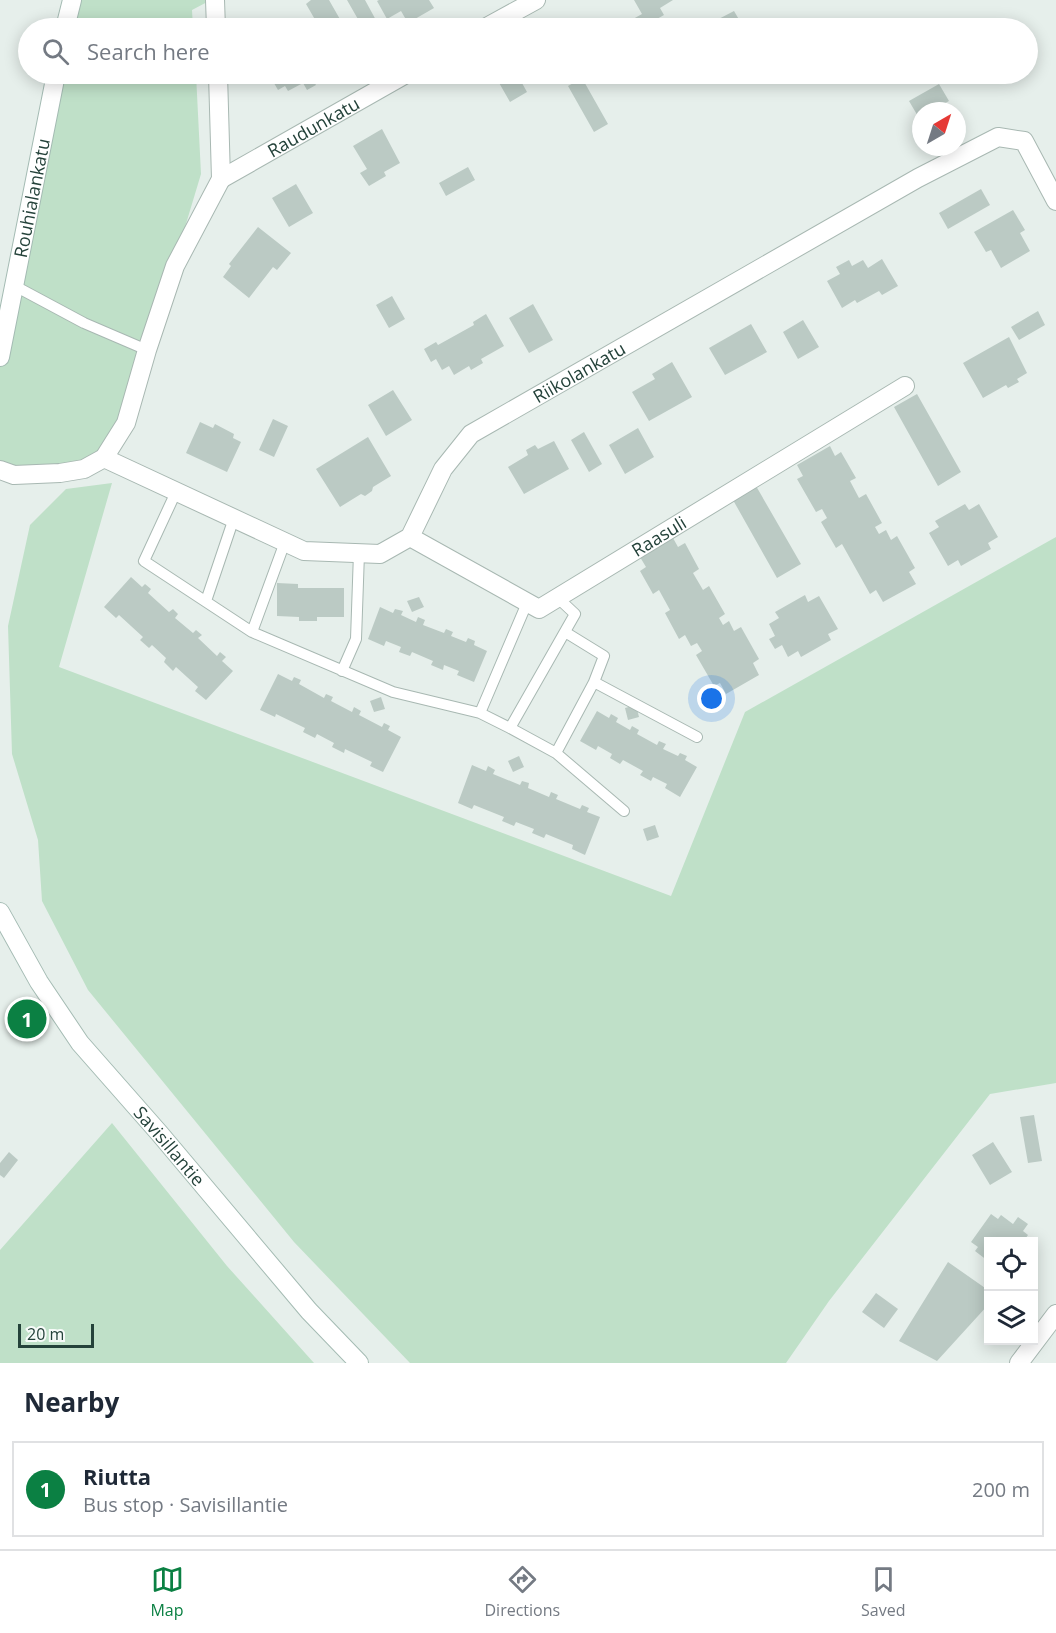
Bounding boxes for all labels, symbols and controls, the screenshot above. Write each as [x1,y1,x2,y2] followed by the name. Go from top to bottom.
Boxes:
[18,18,1038,84] search box
[39,35,72,68] icon: search
[87,36,210,66] text: Search here
[263,91,364,162] street label: Raudunkatu
[912,102,966,156] north arrow
[8,136,55,260] street label: Rouhialankatu
[528,336,630,408] street label: Riikolankatu
[627,510,691,562] street label: Raasuli
[697,684,726,713] your location
[8,996,46,1042] pin: 1
[129,1101,210,1191] street label: Savisillantie
[984,1237,1038,1345] map controls
[984,1237,1038,1291] button: locate
[984,1291,1038,1345] button: layers
[18,1321,94,1348] scale bar
[27,1323,64,1345] text: 20 m
[24,1384,119,1420] text: Nearby
[83,1461,151,1491] text: Riutta
[40,1476,51,1503] text: 1
[972,1476,1030,1503] text: 200 m
[83,1491,288,1518] text: Bus stop · Savisillantie
[150,1563,184,1621] tab: Map
[484,1563,560,1621] tab: Directions
[861,1563,906,1621] tab: Saved

